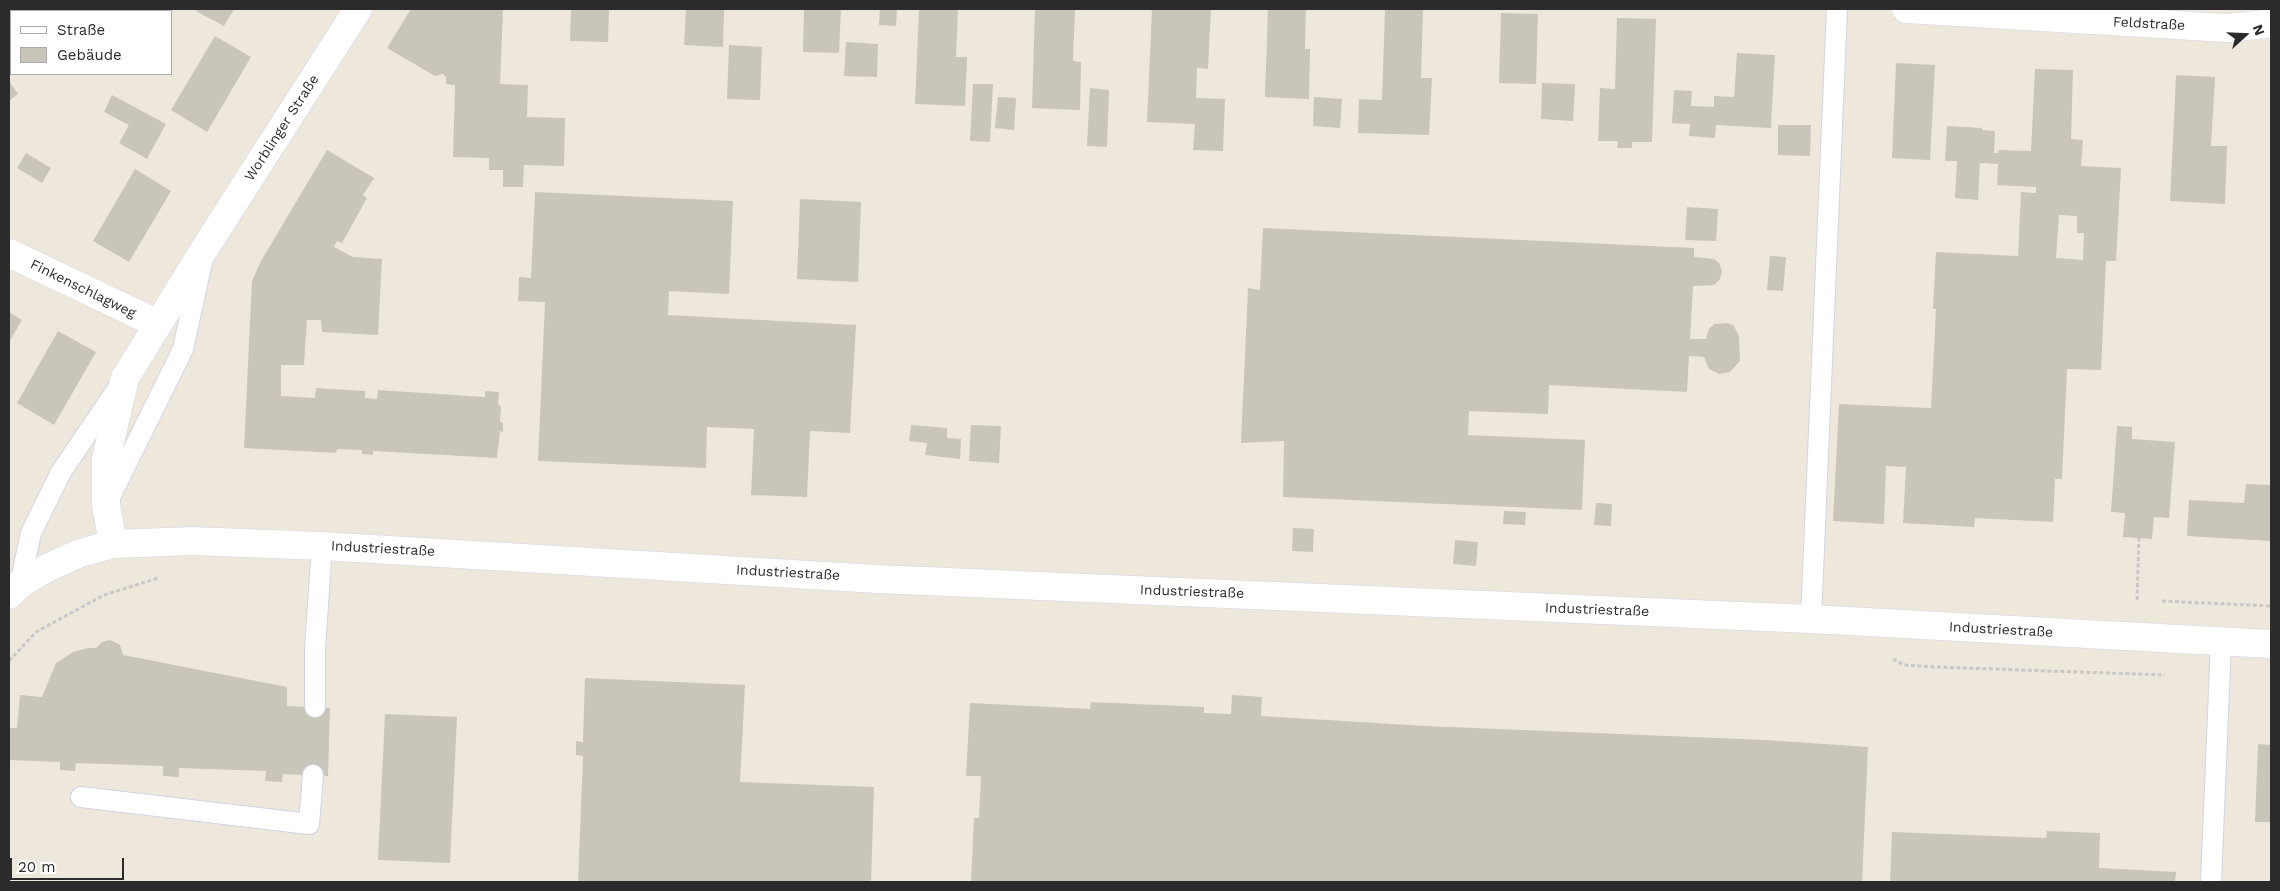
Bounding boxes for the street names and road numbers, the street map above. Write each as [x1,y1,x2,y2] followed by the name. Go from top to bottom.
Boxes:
[2112,14,2186,34] street label: Feldstraße
[241,72,323,184] street label: Worblinger Straße
[27,256,139,322] street label: Finkenschlagweg
[330,538,436,560] street label: Industriestraße
[735,562,841,584] street label: Industriestraße
[1140,582,1244,602] street label: Industriestraße
[1545,600,1649,620] street label: Industriestraße
[1948,619,2054,641] street label: Industriestraße

